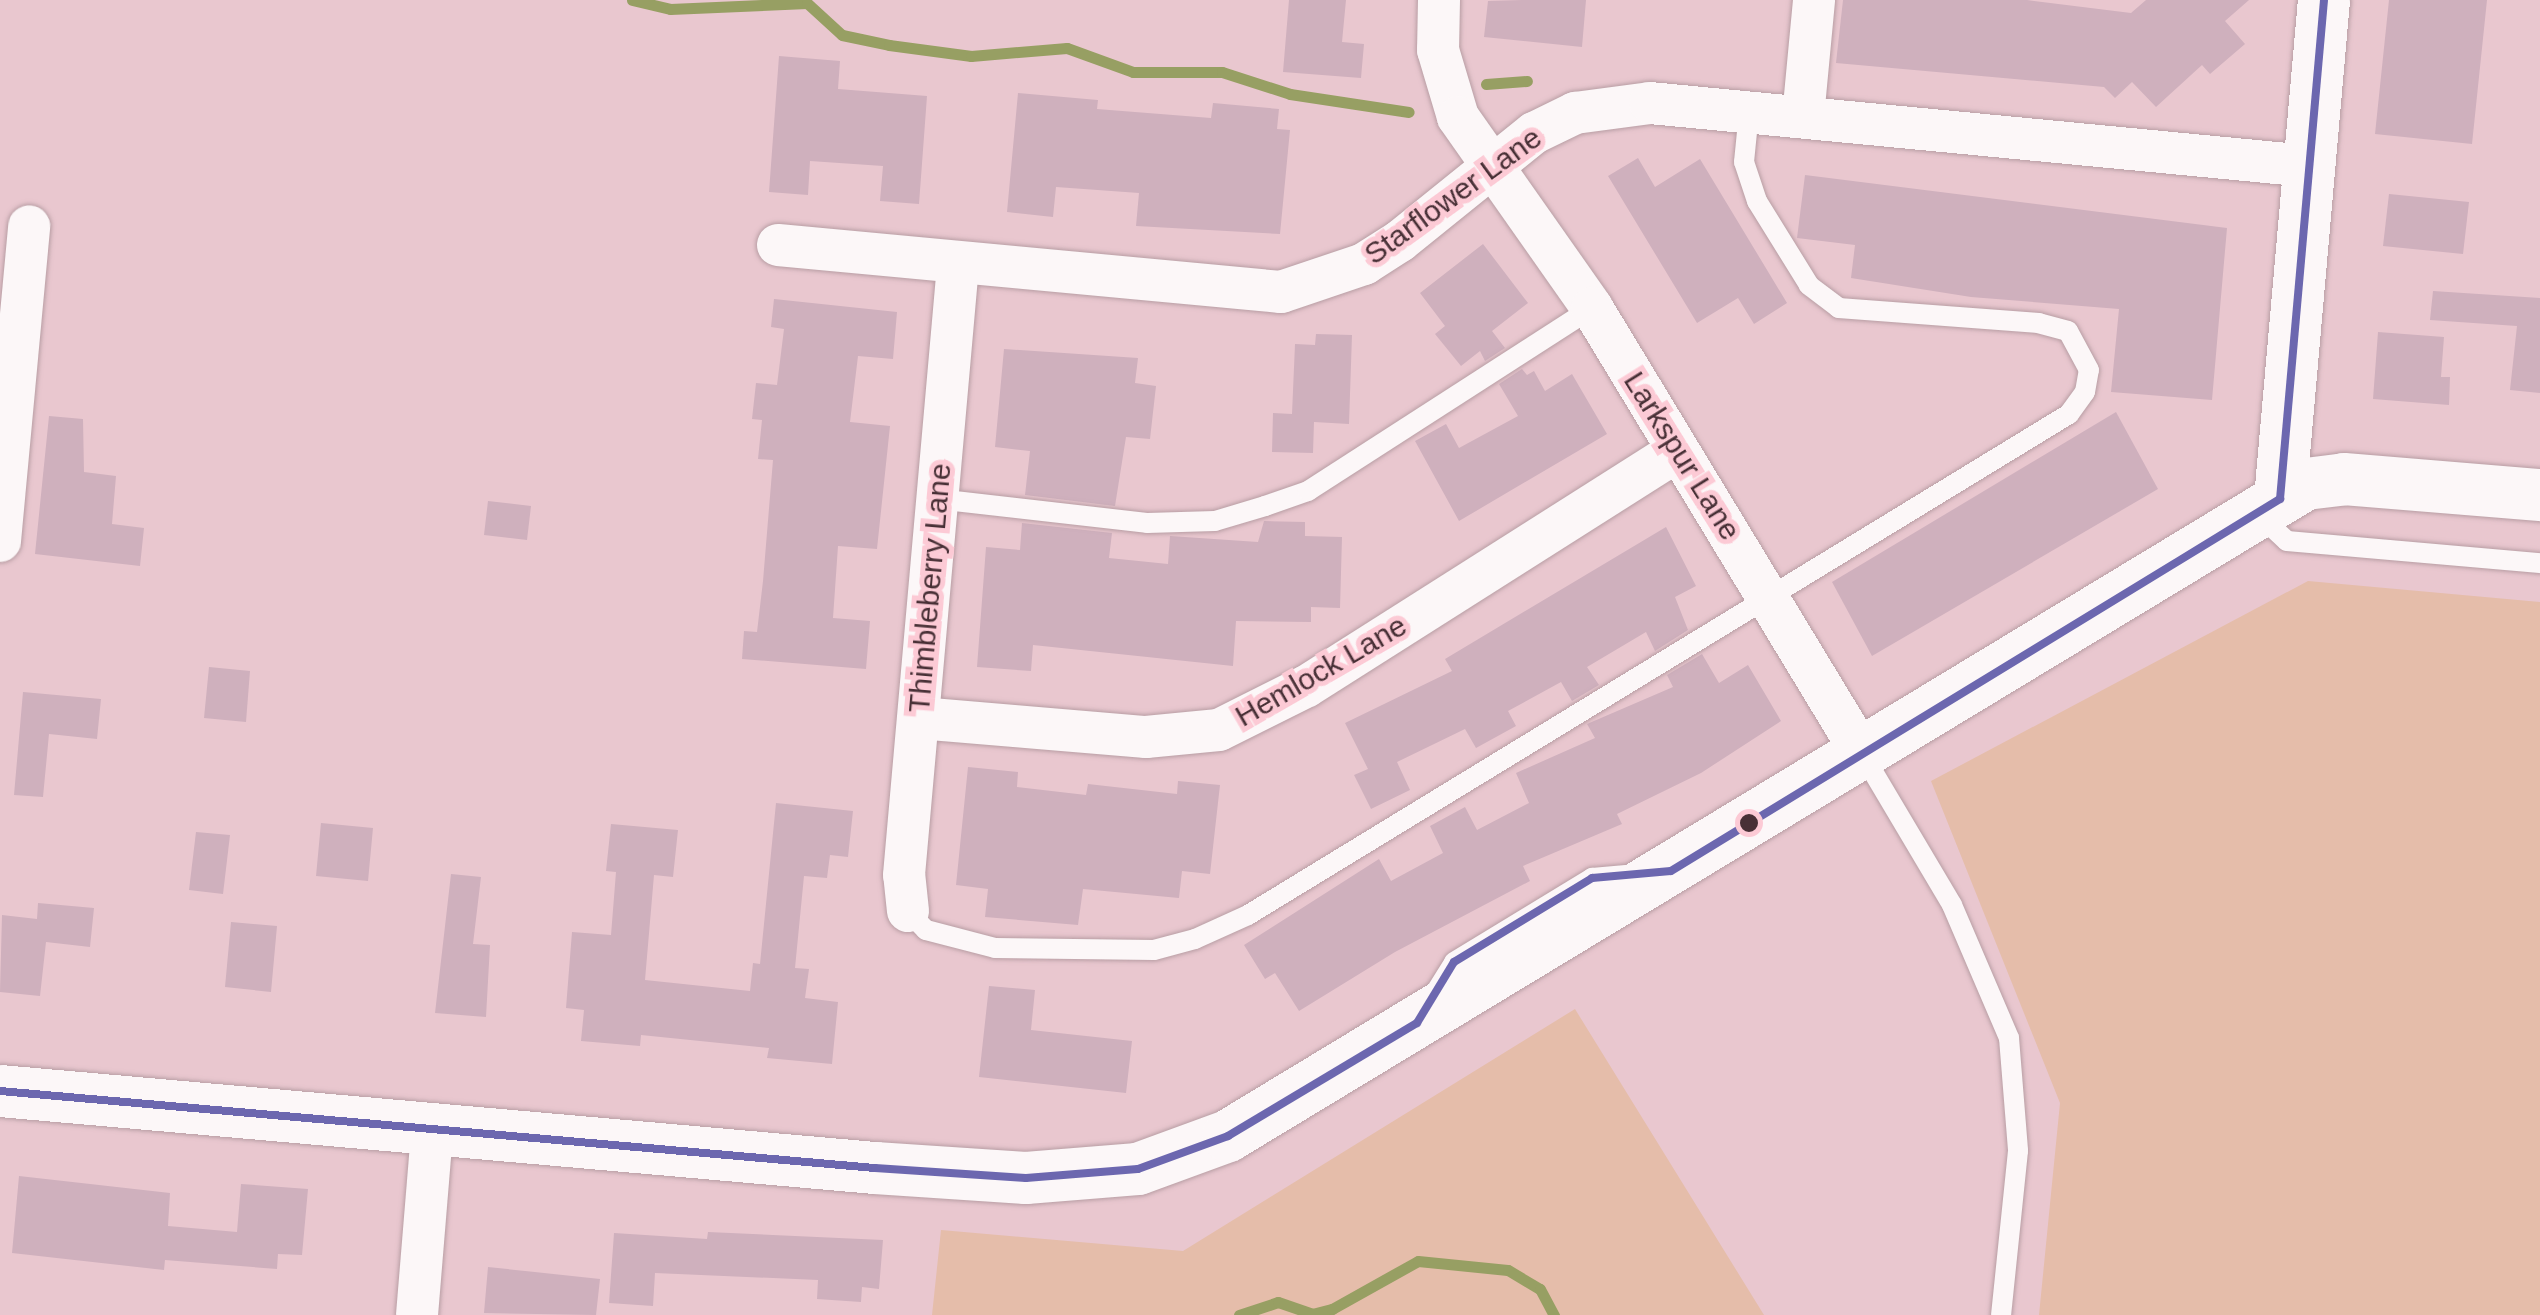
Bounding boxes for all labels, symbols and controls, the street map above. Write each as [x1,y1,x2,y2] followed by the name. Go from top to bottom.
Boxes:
[1357,120,1549,272] street label: Starflower Lane
[1616,365,1748,547] street label: Larkspur Lane
[901,462,959,714] street label: Thimbleberry Lane
[1229,607,1413,735] street label: Hemlock Lane
[1739,813,1759,833] unlabelled marker

